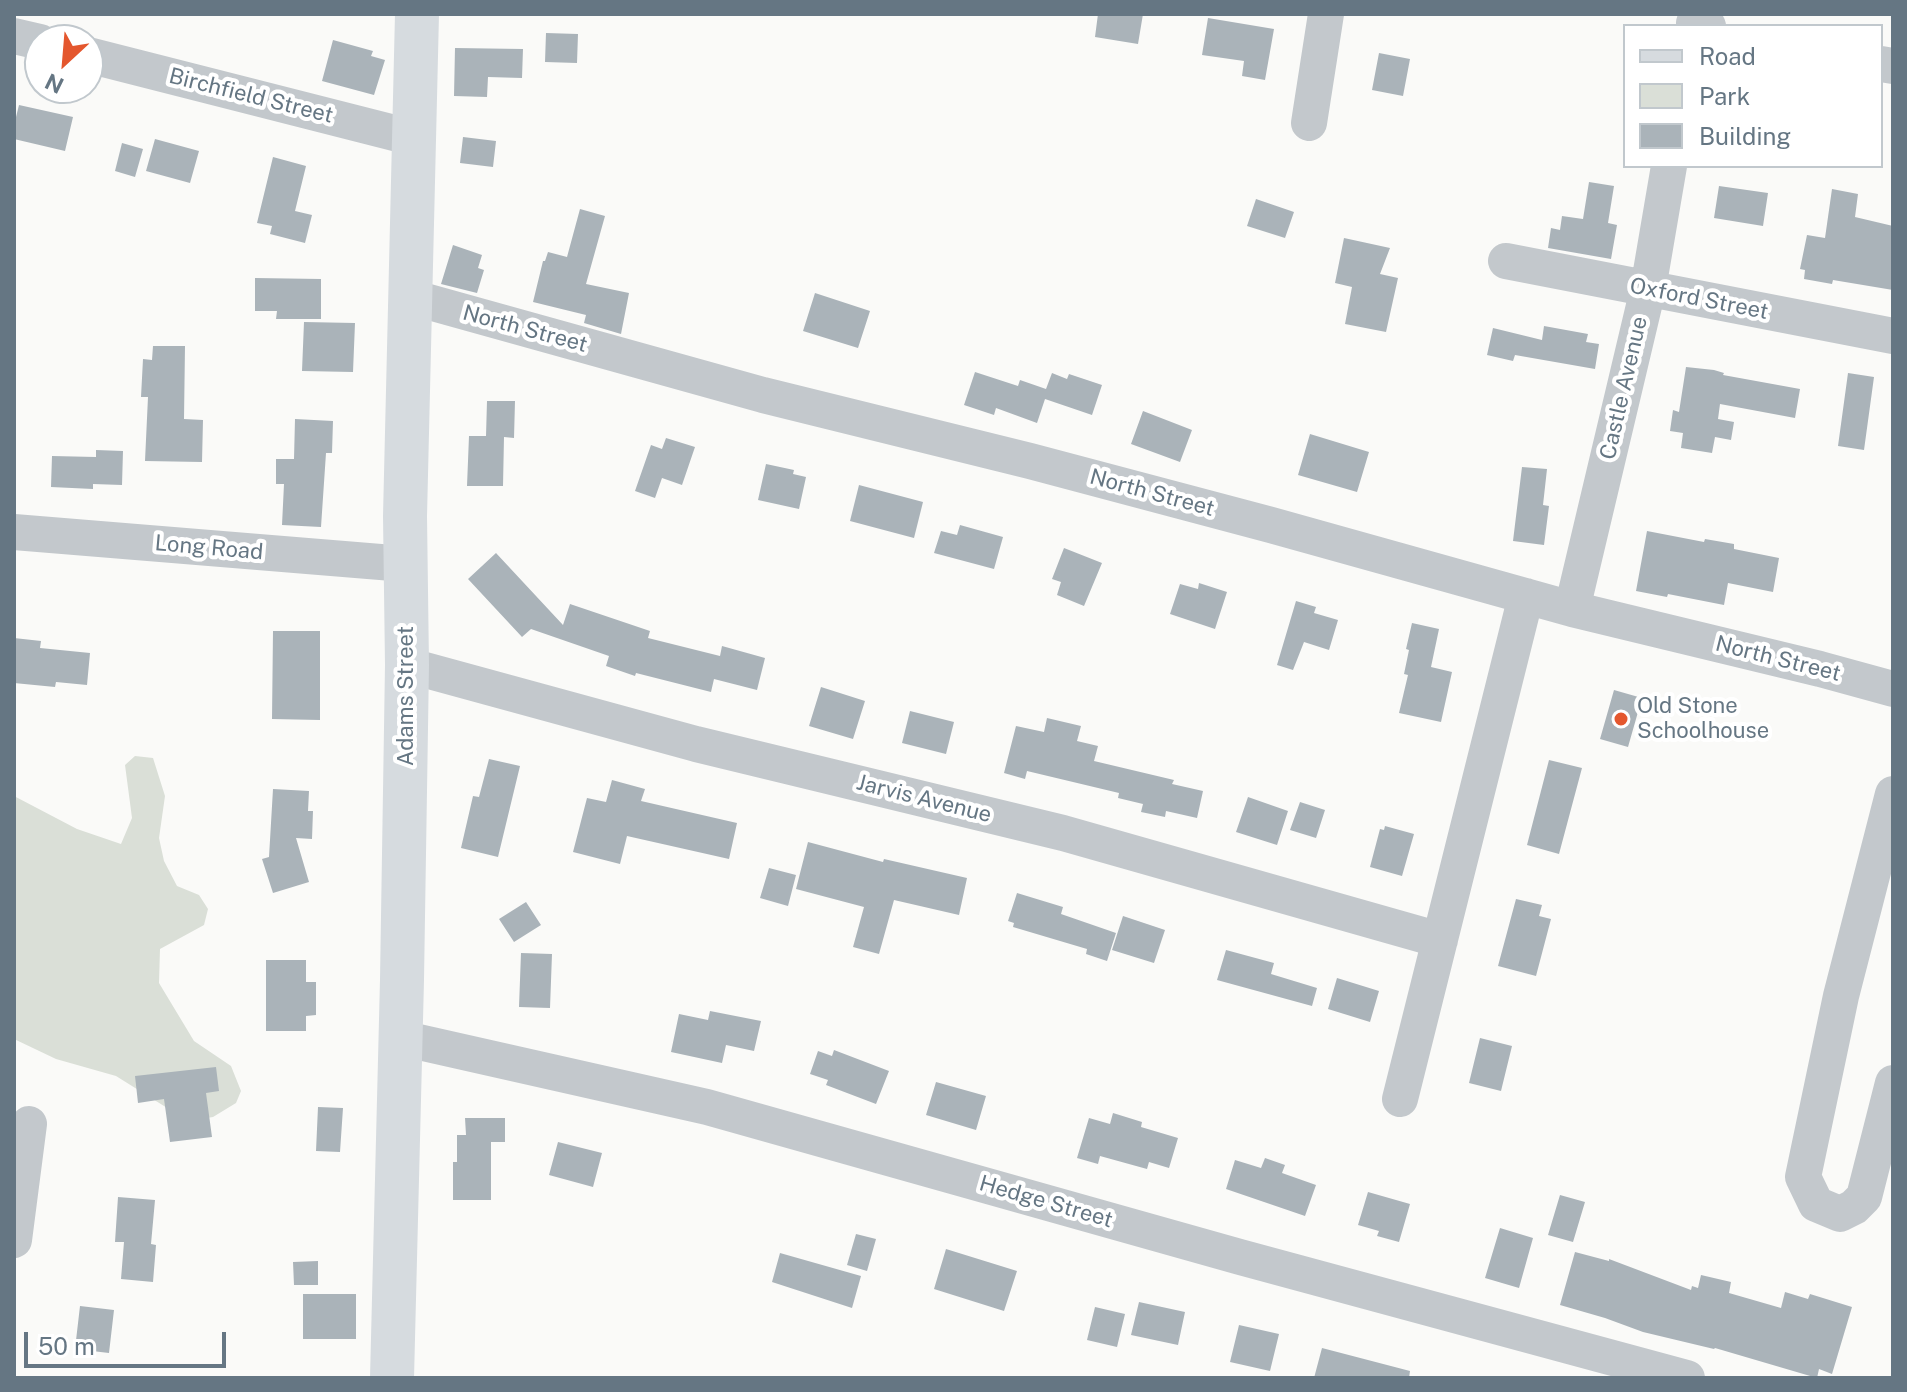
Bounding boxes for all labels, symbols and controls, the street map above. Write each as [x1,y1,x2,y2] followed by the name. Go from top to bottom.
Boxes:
[24,24,104,104] north arrow
[1623,24,1883,168] legend
[1699,42,1756,70] text: Road
[166,63,336,129] street label: Birchfield Street
[41,68,68,99] text: N
[1699,82,1750,110] text: Park
[1699,122,1791,150] text: Building
[1628,273,1770,325] street label: Oxford Street
[460,300,590,358] street label: North Street
[1595,314,1653,462] street label: Castle Avenue
[1087,464,1217,522] street label: North Street
[154,530,264,566] street label: Long Road
[393,626,419,766] street label: Adams Street
[1713,631,1843,687] street label: North Street
[1637,693,1769,744] place label: Old Stone Schoolhouse
[1612,710,1630,728] marker: Old Stone Schoolhouse
[854,769,994,829] street label: Jarvis Avenue
[976,1170,1116,1234] street label: Hedge Street
[28,1316,230,1366] scale bar
[38,1332,95,1360] text: 50 m

